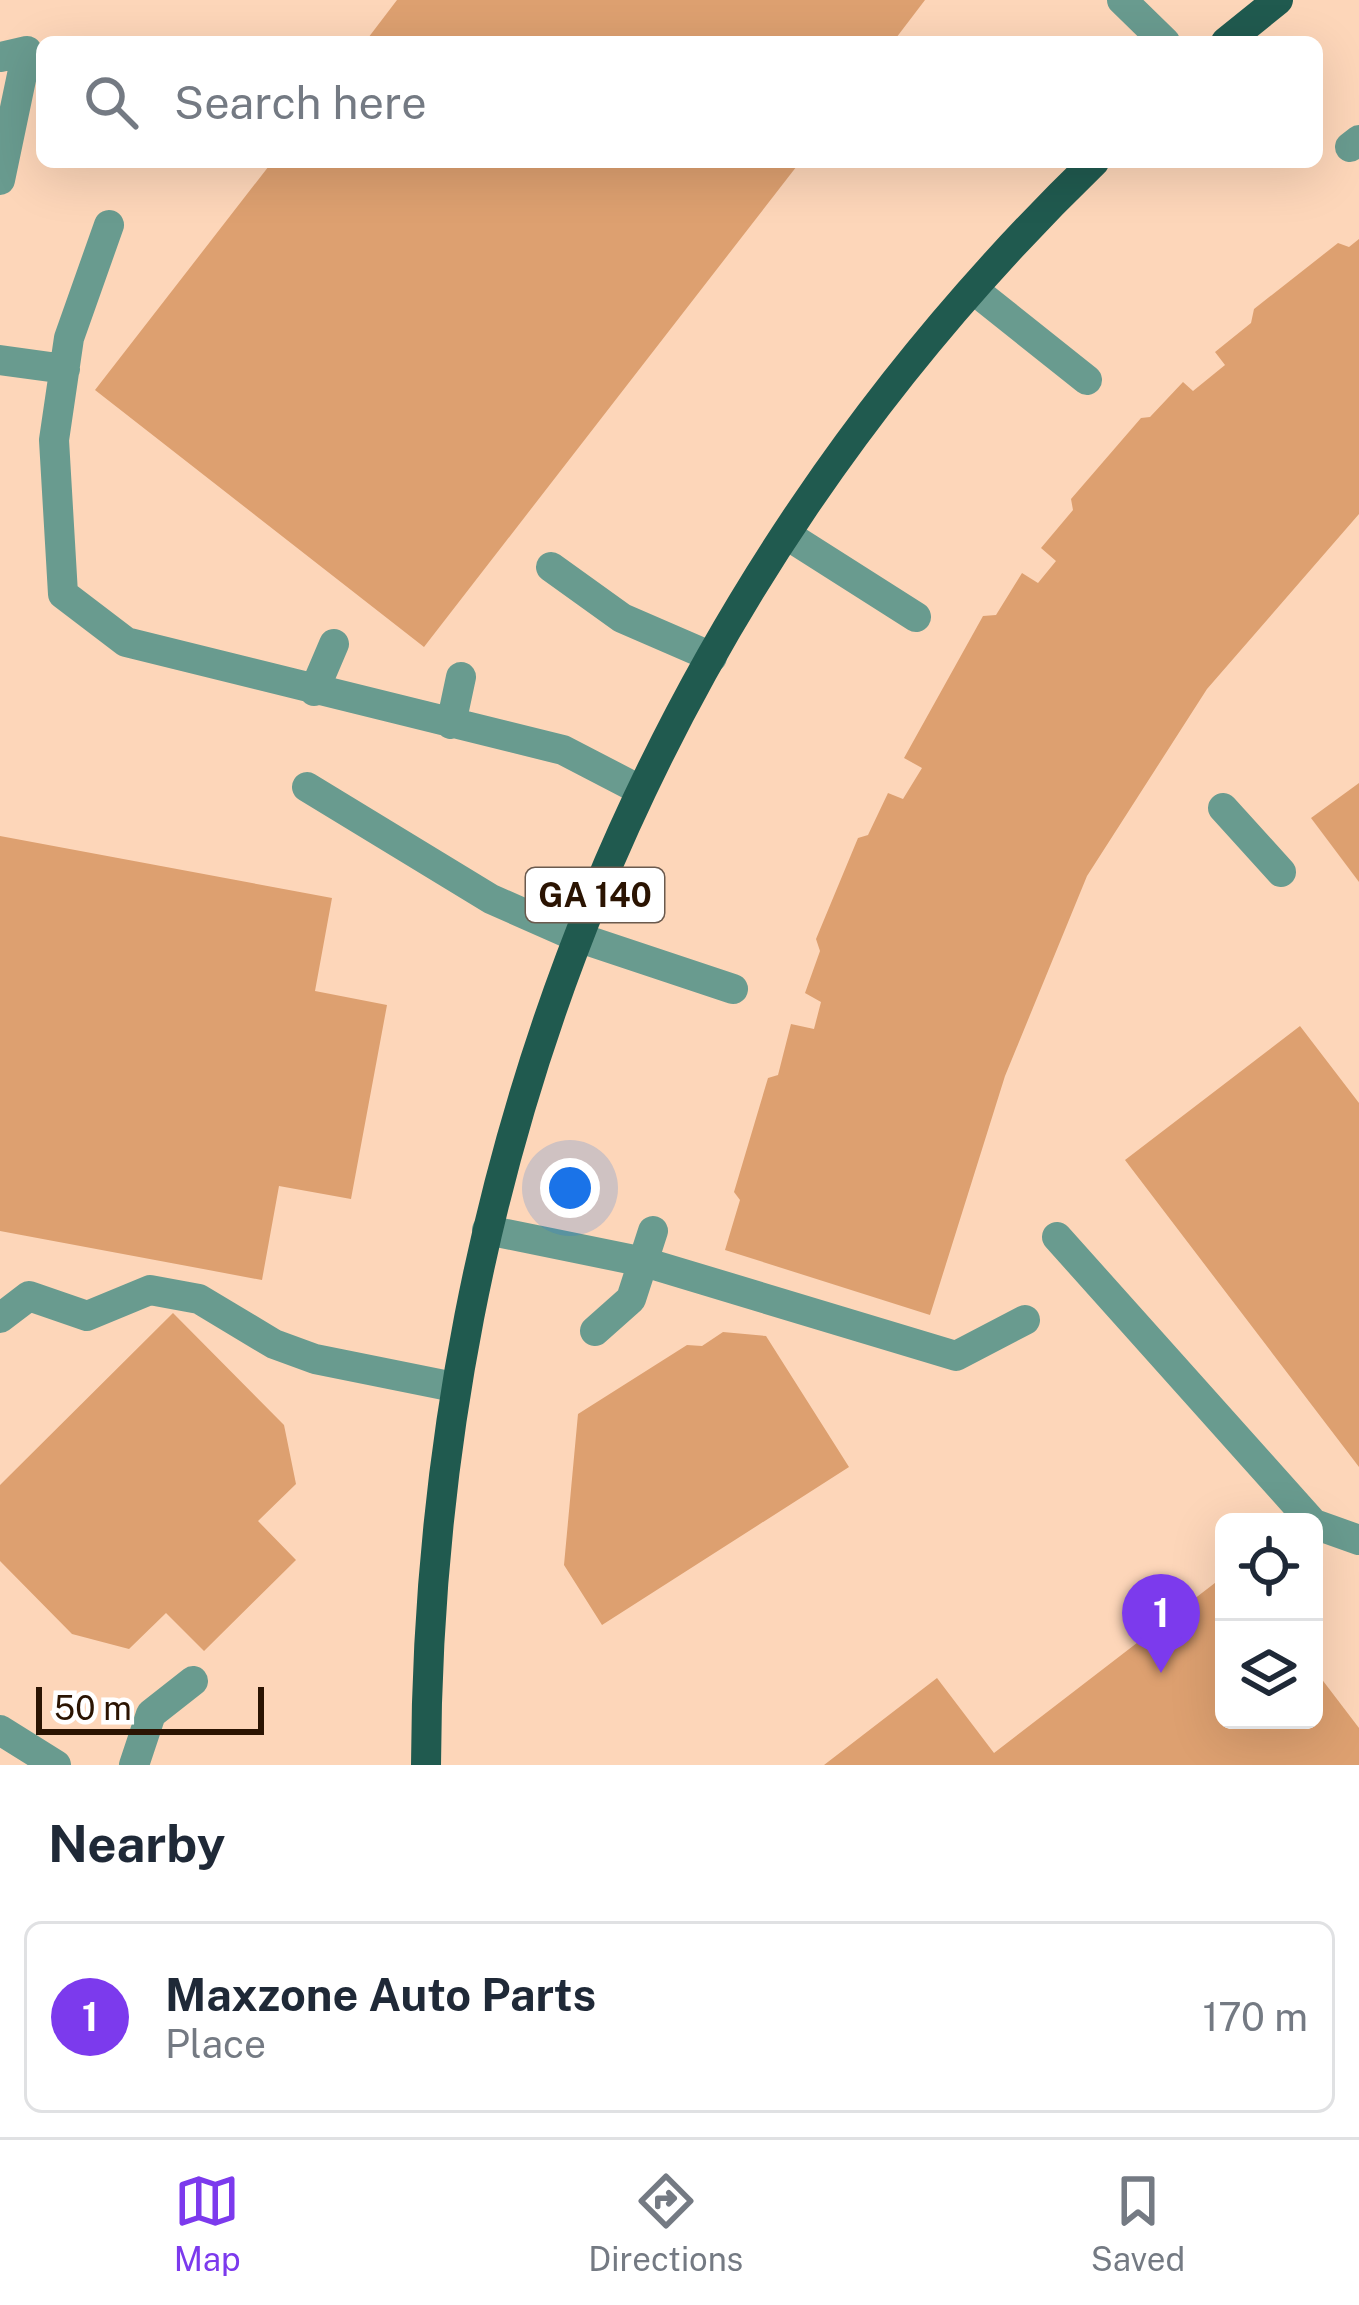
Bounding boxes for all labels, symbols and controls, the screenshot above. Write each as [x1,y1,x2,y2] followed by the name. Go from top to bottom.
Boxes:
[36,36,1323,168] search box
[78,69,144,135] icon: search
[174,76,427,129] text: Search here
[526,868,664,922] road number: GA 140
[540,1158,600,1218] your location
[1215,1513,1323,1729] map controls
[1215,1513,1323,1621] button: locate
[1122,1574,1200,1673] pin: 1
[1215,1621,1323,1729] button: layers
[36,1681,264,1734] scale bar
[54,1689,132,1727] text: 50 m
[48,1814,225,1873] text: Nearby
[165,1968,596,2021] text: Maxzone Auto Parts
[82,1994,98,2040] text: 1
[1202,1994,1308,2040] text: 170 m
[165,2021,266,2067] text: Place
[174,2168,241,2278] tab: Map
[588,2168,743,2278] tab: Directions
[1091,2168,1185,2278] tab: Saved

